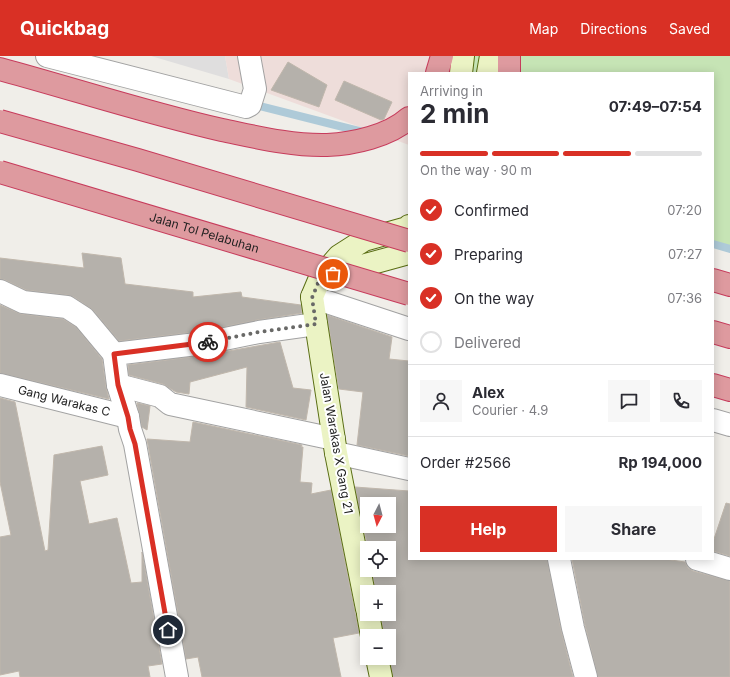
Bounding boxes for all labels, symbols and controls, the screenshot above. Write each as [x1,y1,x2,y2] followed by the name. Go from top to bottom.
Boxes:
[20,17,109,40] text: Quickbag
[529,20,558,37] text: Map
[580,20,647,37] text: Directions
[669,20,710,37] text: Saved
[420,83,483,99] text: Arriving in
[609,97,702,116] text: 07:49–07:54
[420,98,490,129] text: 2 min
[420,162,532,178] text: On the way · 90 m
[420,199,442,221] icon: check
[454,201,529,220] text: Confirmed
[667,202,702,218] text: 07:20
[148,209,261,256] street label: Jalan Tol Pelabuhan
[420,243,442,265] icon: check
[454,245,523,264] text: Preparing
[668,246,702,262] text: 07:27
[316,257,350,291] pin
[322,263,344,285] icon: bag
[420,287,442,309] icon: check
[454,289,534,308] text: On the way
[667,290,702,306] text: 07:36
[188,322,228,362] courier
[197,331,219,353] icon: bike
[454,333,521,352] text: Delivered
[317,371,356,515] street label: Jalan Warakas X Gang 21
[420,380,462,422] button: person
[608,380,650,422] button: chat
[660,380,702,422] button: phone
[16,382,112,419] street label: Gang Warakas C
[472,383,505,402] text: Alex
[472,402,548,418] text: Courier · 4.9
[420,453,511,472] text: Order #2566
[618,453,702,472] text: Rp 194,000
[360,497,396,533] north arrow
[360,497,396,665] map controls
[420,506,557,552] button: Help
[565,506,702,552] button: Share
[360,541,396,577] button: locate
[360,585,396,621] button: +
[151,613,185,647] pin
[157,619,179,641] icon: home
[360,629,396,665] button: −

